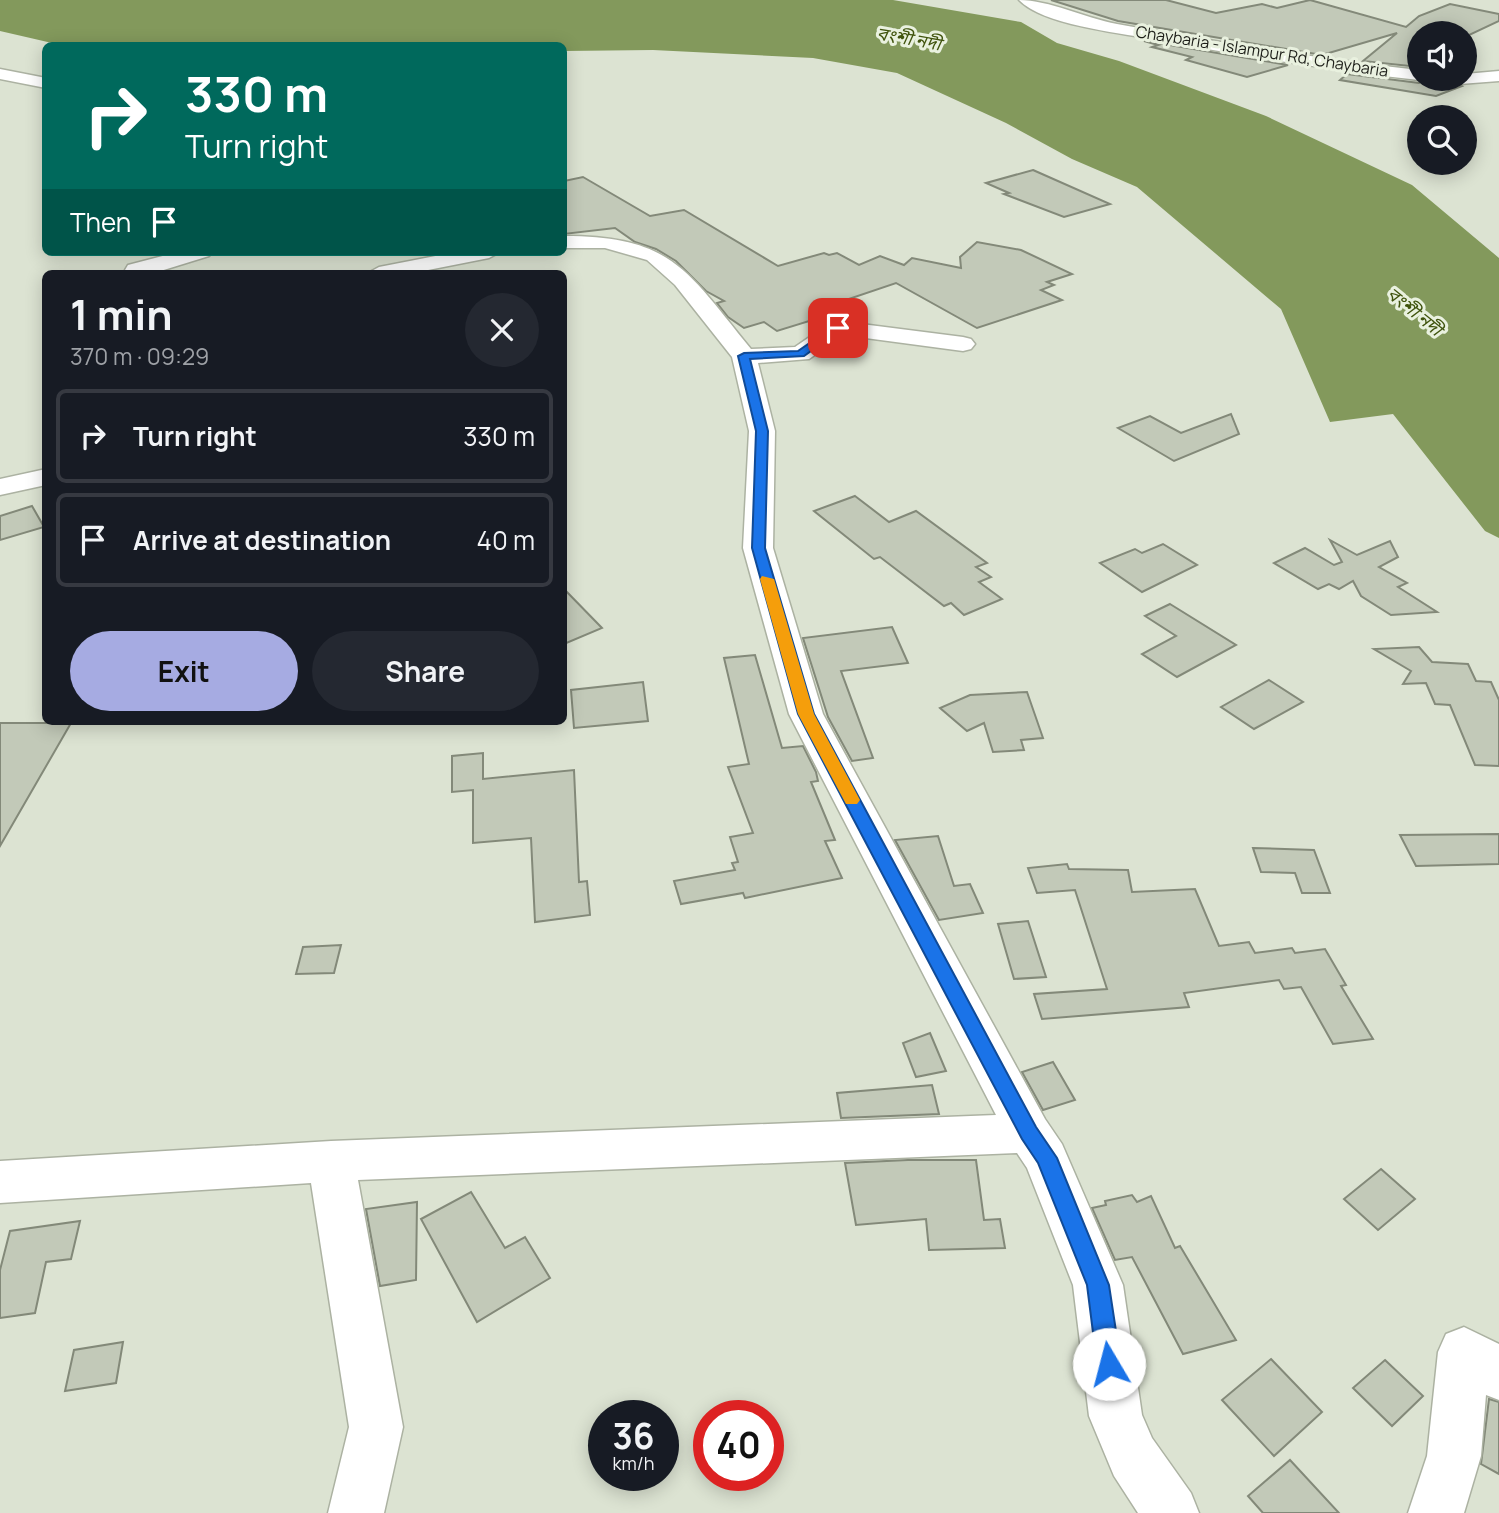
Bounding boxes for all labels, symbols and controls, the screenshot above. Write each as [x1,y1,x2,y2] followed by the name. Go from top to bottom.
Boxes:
[1134,20,1390,82] street label: Chaybaria - Islampur Rd, Chaybaria
[875,21,946,56] water label: বংশী নদী
[1407,21,1477,175] map controls
[1407,21,1477,91] button: sound
[185,60,328,127] text: 330 m
[70,70,161,161] icon: right
[1407,105,1477,175] button: search
[185,124,328,168] text: Turn right
[145,203,183,241] icon: arrive
[70,204,131,240] text: Then
[1382,281,1450,343] water label: বংশী নদী
[70,285,173,343] text: 1 min
[465,293,539,367] button: close
[808,298,868,358] pin
[819,309,857,347] icon: arrive
[70,340,209,372] text: 370 m · 09:29
[74,417,112,455] icon: right
[133,418,257,454] text: Turn right
[463,418,535,454] text: 330 m
[74,521,112,559] icon: arrive
[133,522,391,558] text: Arrive at destination
[477,522,535,558] text: 40 m
[70,631,298,711] button: Exit
[312,631,539,711] button: Share
[1072,1327,1146,1401] position arrow
[693,1400,784,1491] speed limit sign: 40
[612,1412,655,1460] text: 36
[613,1451,654,1475] text: km/h

